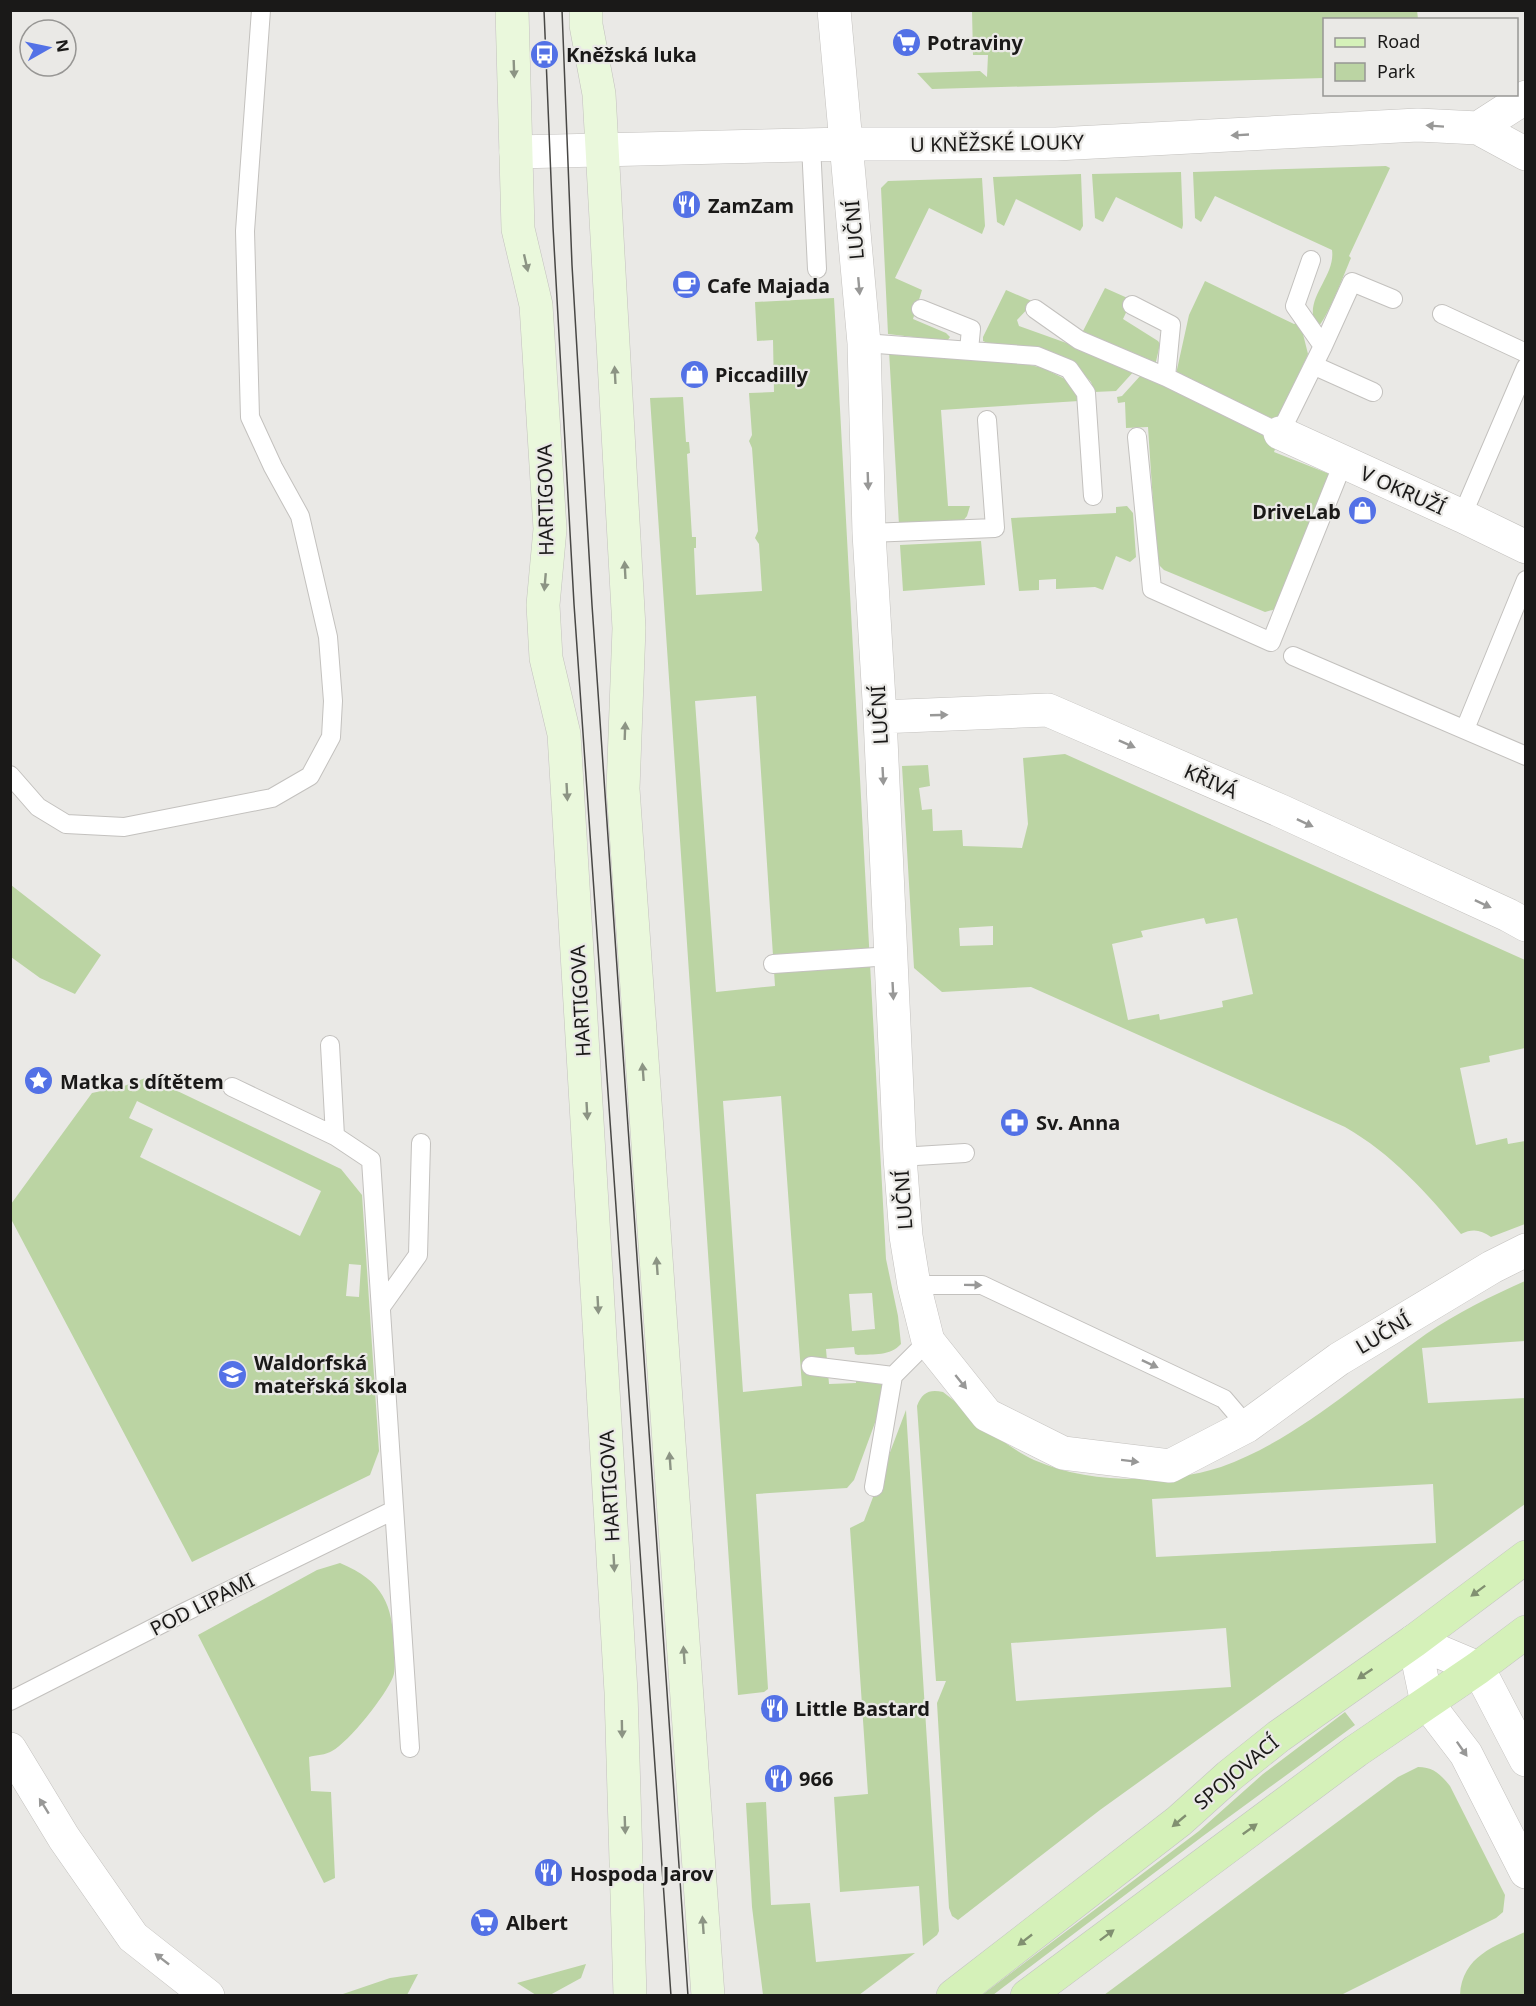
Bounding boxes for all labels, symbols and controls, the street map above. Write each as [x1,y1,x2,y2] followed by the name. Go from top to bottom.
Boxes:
[18,18,78,78] north arrow
[1323,18,1518,96] legend
[890,26,922,58] supermarket icon: Potraviny
[927,29,1024,56] place label: Potraviny
[1377,29,1420,53] text: Road
[51,38,75,54] text: N
[529,38,561,70] bus stop icon: Kněžská luka
[566,41,697,68] place label: Kněžská luka
[509,59,519,78] one-way arrow
[1377,59,1415,83] text: Park
[1425,121,1444,130] one-way arrow
[910,128,1085,158] street label: U KNĚŽSKÉ LOUKY
[1230,130,1249,140] one-way arrow
[671,189,703,221] restaurant icon: ZamZam
[708,192,794,219] place label: ZamZam
[838,199,870,261] street label: LUČNÍ
[522,254,532,272] one-way arrow
[670,269,702,301] cafe icon: Cafe Majada
[707,272,830,299] place label: Cafe Majada
[854,277,864,296] one-way arrow
[678,358,710,390] shop icon: Piccadilly
[715,361,809,388] place label: Piccadilly
[610,366,619,385] one-way arrow
[531,444,559,556] street label: HARTIGOVA
[1356,459,1450,521] street label: V OKRUŽÍ
[863,471,872,490] one-way arrow
[1346,495,1378,527] shop icon: DriveLab
[1252,498,1341,525] place label: DriveLab
[621,561,630,580] one-way arrow
[540,573,550,592] one-way arrow
[864,684,894,745] street label: LUČNÍ
[929,710,948,719] one-way arrow
[620,721,630,740] one-way arrow
[1118,740,1136,749] one-way arrow
[1180,757,1242,805] street label: KŘIVÁ
[878,766,887,785] one-way arrow
[563,783,572,802] one-way arrow
[1297,818,1314,827] one-way arrow
[1474,899,1491,908] one-way arrow
[564,944,596,1058] street label: HARTIGOVA
[888,982,897,1001] one-way arrow
[638,1062,648,1081] one-way arrow
[23,1065,55,1097] place icon: Matka s dítětem
[60,1068,224,1095] place label: Matka s dítětem
[582,1101,591,1120] one-way arrow
[999,1106,1031,1138] pharmacy icon: Sv. Anna
[1036,1109,1120,1136] place label: Sv. Anna
[887,1169,919,1231] street label: LUČNÍ
[652,1257,661,1276] one-way arrow
[963,1280,982,1290] one-way arrow
[594,1296,603,1315] one-way arrow
[1351,1306,1416,1360] street label: LUČNÍ
[254,1349,408,1399] place label: Waldorfská mateřská škola
[217,1358,249,1390] school or university icon: Waldorfská mateřská škola
[1141,1359,1158,1368] one-way arrow
[954,1374,967,1390] one-way arrow
[593,1429,625,1543] street label: HARTIGOVA
[666,1451,675,1470] one-way arrow
[1121,1456,1140,1466] one-way arrow
[609,1553,618,1572] one-way arrow
[145,1566,259,1642] street label: POD LIPAMI
[1471,1585,1486,1597] one-way arrow
[679,1646,689,1665] one-way arrow
[1357,1668,1373,1679] one-way arrow
[758,1692,790,1724] restaurant icon: Little Bastard
[795,1695,930,1722] place label: Little Bastard
[617,1720,627,1739] one-way arrow
[1188,1729,1284,1815] street label: SPOJOVACÍ
[1456,1741,1468,1757] one-way arrow
[762,1762,794,1794] restaurant icon: 966
[799,1765,833,1792] place label: 966
[39,1798,50,1814] one-way arrow
[1171,1814,1187,1827] one-way arrow
[621,1815,630,1834] one-way arrow
[1241,1823,1257,1835] one-way arrow
[533,1857,565,1889] restaurant icon: Hospoda Jarov
[570,1860,714,1887] place label: Hospoda Jarov
[469,1906,501,1938] supermarket icon: Albert
[506,1909,568,1936] place label: Albert
[698,1915,708,1934] one-way arrow
[1099,1929,1115,1941] one-way arrow
[1017,1933,1033,1946] one-way arrow
[154,1954,169,1966] one-way arrow

